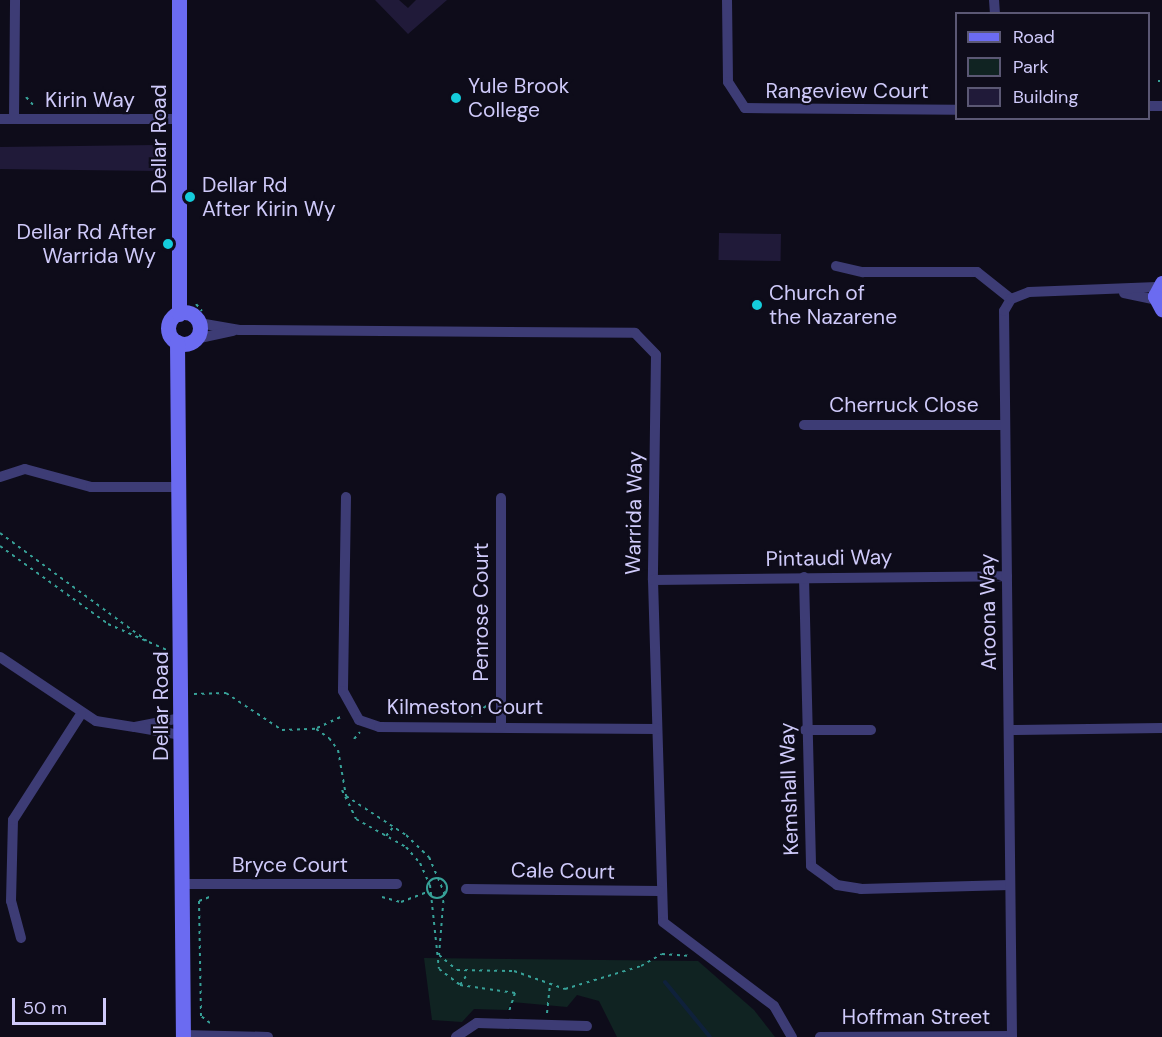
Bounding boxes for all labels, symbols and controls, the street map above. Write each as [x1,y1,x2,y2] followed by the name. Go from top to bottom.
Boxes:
[955,12,1150,120] legend
[1013,25,1055,49] text: Road
[1013,55,1049,79] text: Park
[468,73,569,123] place label: Yule Brook College
[765,78,929,104] street label: Rangeview Court
[146,84,172,194] street label: Dellar Road
[1013,85,1078,109] text: Building
[45,87,135,113] street label: Kirin Way
[449,91,463,105] marker: Yule Brook College
[202,172,336,222] place label: Dellar Rd After Kirin Wy
[183,190,197,204] marker: Dellar Rd After Kirin Wy
[17,219,156,269] place label: Dellar Rd After Warrida Wy
[161,237,175,251] marker: Dellar Rd After Warrida Wy
[769,280,897,330] place label: Church of the Nazarene
[750,298,764,312] marker: Church of the Nazarene
[829,392,979,418] street label: Cherruck Close
[620,451,648,575] street label: Warrida Way
[468,543,494,681] street label: Penrose Court
[765,544,893,572] street label: Pintaudi Way
[974,553,1002,671] street label: Aroona Way
[148,651,174,761] street label: Dellar Road
[387,694,543,720] street label: Kilmeston Court
[774,722,804,856] street label: Kemshall Way
[232,852,348,878] street label: Bryce Court
[511,857,615,885] street label: Cale Court
[15,986,110,1024] scale bar
[23,996,67,1020] text: 50 m
[842,1004,990,1030] street label: Hoffman Street

